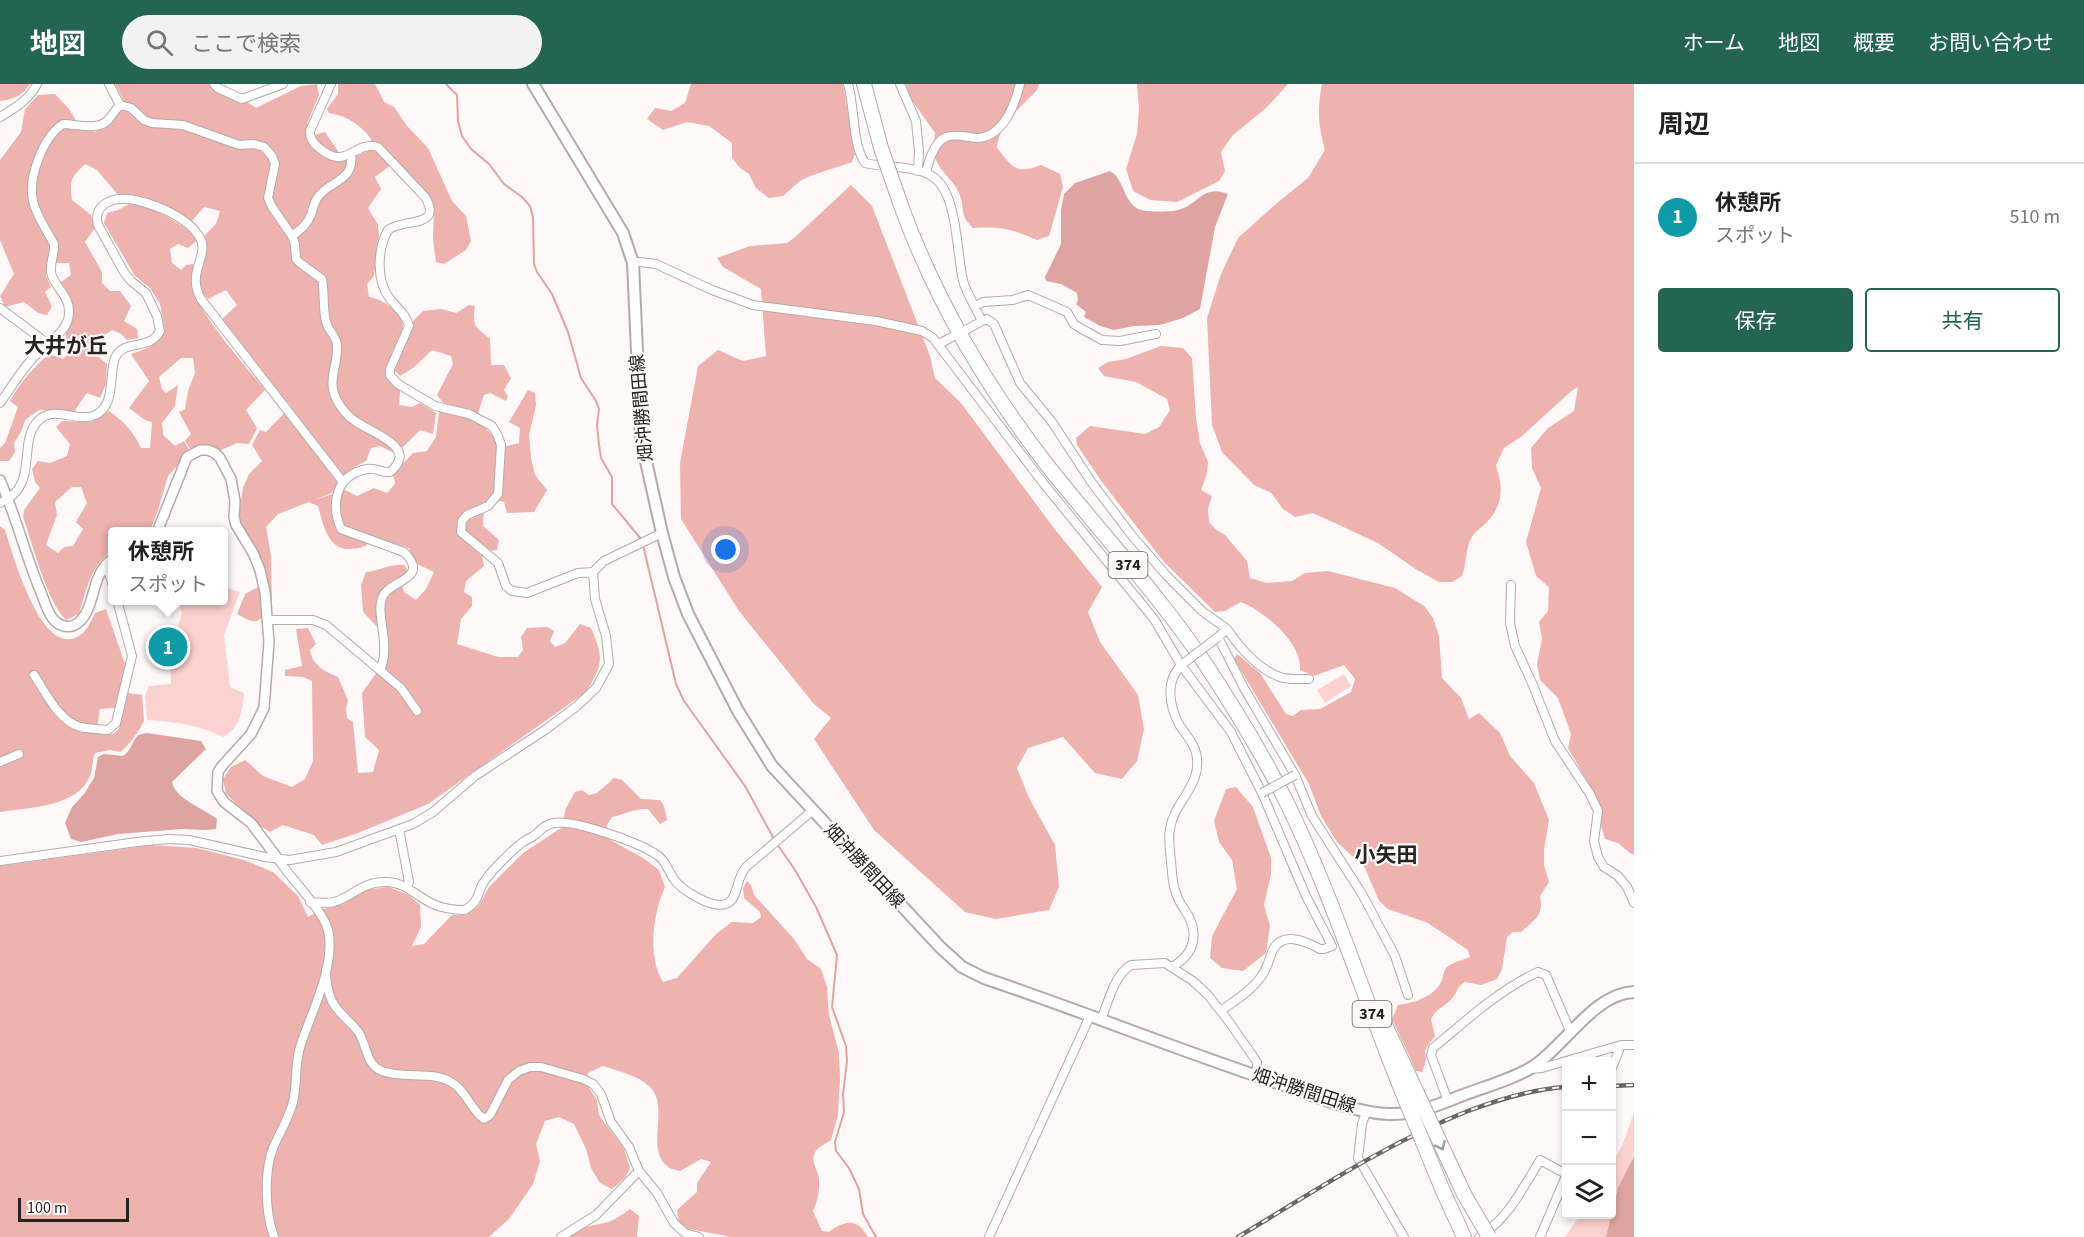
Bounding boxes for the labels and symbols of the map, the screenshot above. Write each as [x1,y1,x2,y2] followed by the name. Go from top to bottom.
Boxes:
[24,331,108,361] district label: 大井が丘
[625,353,659,463] street label: 畑沖勝間田線
[711,535,740,564] your location
[1108,552,1148,578] road number: 374
[148,624,188,670] pin: 1
[818,818,910,914] street label: 畑沖勝間田線
[1355,840,1418,870] district label: 小矢田
[1352,1001,1392,1027] road number: 374
[1249,1062,1359,1120] street label: 畑沖勝間田線
[1434,1140,1446,1151] one-way arrow
[18,1195,129,1222] scale bar

